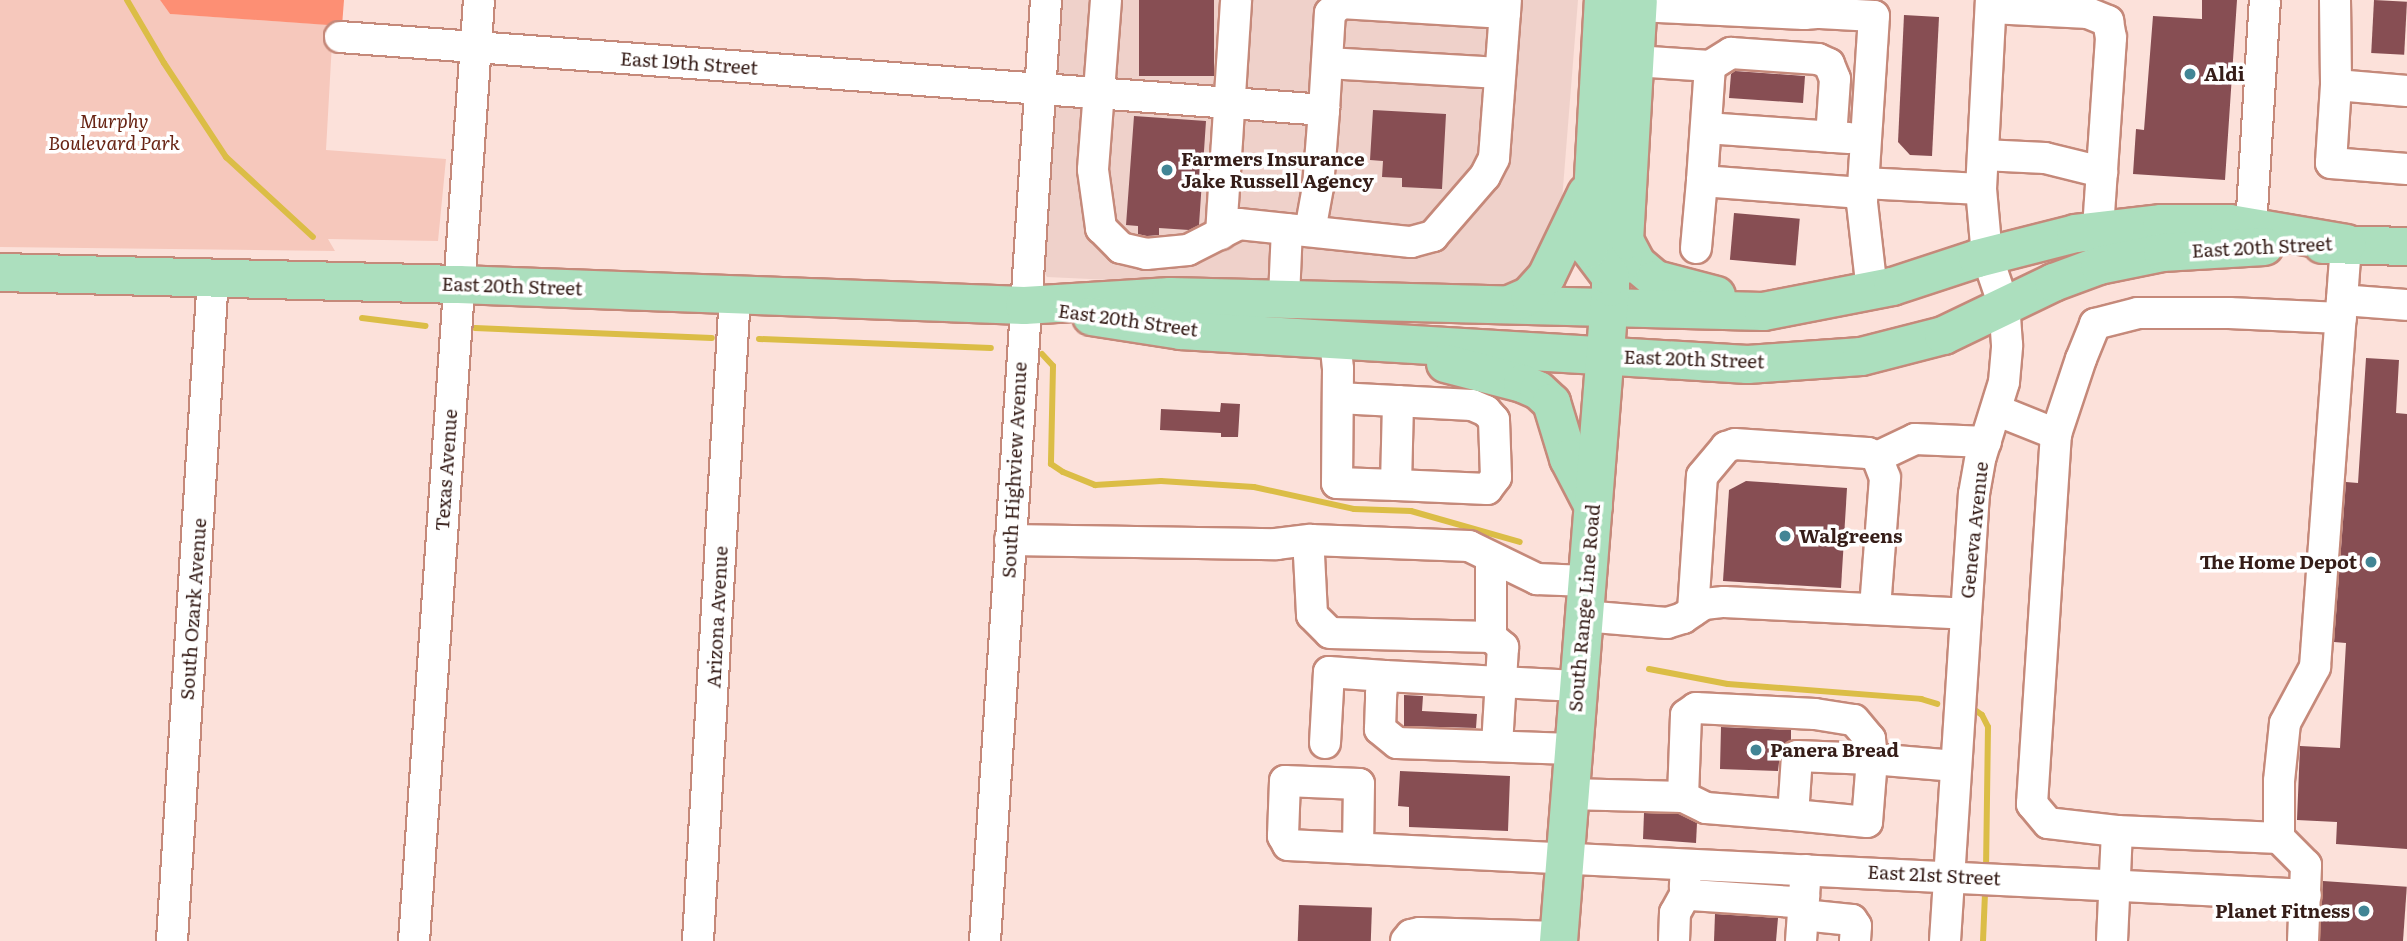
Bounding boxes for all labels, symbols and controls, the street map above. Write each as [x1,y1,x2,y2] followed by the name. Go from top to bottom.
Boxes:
[619,47,759,79] street label: East 19th Street
[2204,63,2245,85] place label: Aldi
[2182,66,2198,82] marker: Aldi
[48,110,180,154] park label: Murphy Boulevard Park
[1181,148,1374,192] place label: Farmers Insurance Jake Russell Agency
[1159,162,1175,178] marker: Farmers Insurance Jake Russell Agency
[2191,232,2333,262] street label: East 20th Street
[441,272,583,300] street label: East 20th Street
[1057,299,1199,341] street label: East 20th Street
[1623,345,1765,373] street label: East 20th Street
[997,361,1031,579] street label: South Highview Avenue
[430,408,462,532] street label: Texas Avenue
[1955,460,1993,600] street label: Geneva Avenue
[1564,503,1604,713] street label: South Range Line Road
[175,517,211,701] street label: South Ozark Avenue
[1799,525,1903,547] place label: Walgreens
[1777,528,1793,544] marker: Walgreens
[702,545,732,689] street label: Arizona Avenue
[2199,551,2357,573] place label: The Home Depot
[2363,554,2379,570] marker: The Home Depot
[1770,739,1899,761] place label: Panera Bread
[1748,742,1764,758] marker: Panera Bread
[1867,860,2001,890] street label: East 21st Street
[2215,900,2350,922] place label: Planet Fitness
[2356,903,2372,919] marker: Planet Fitness

